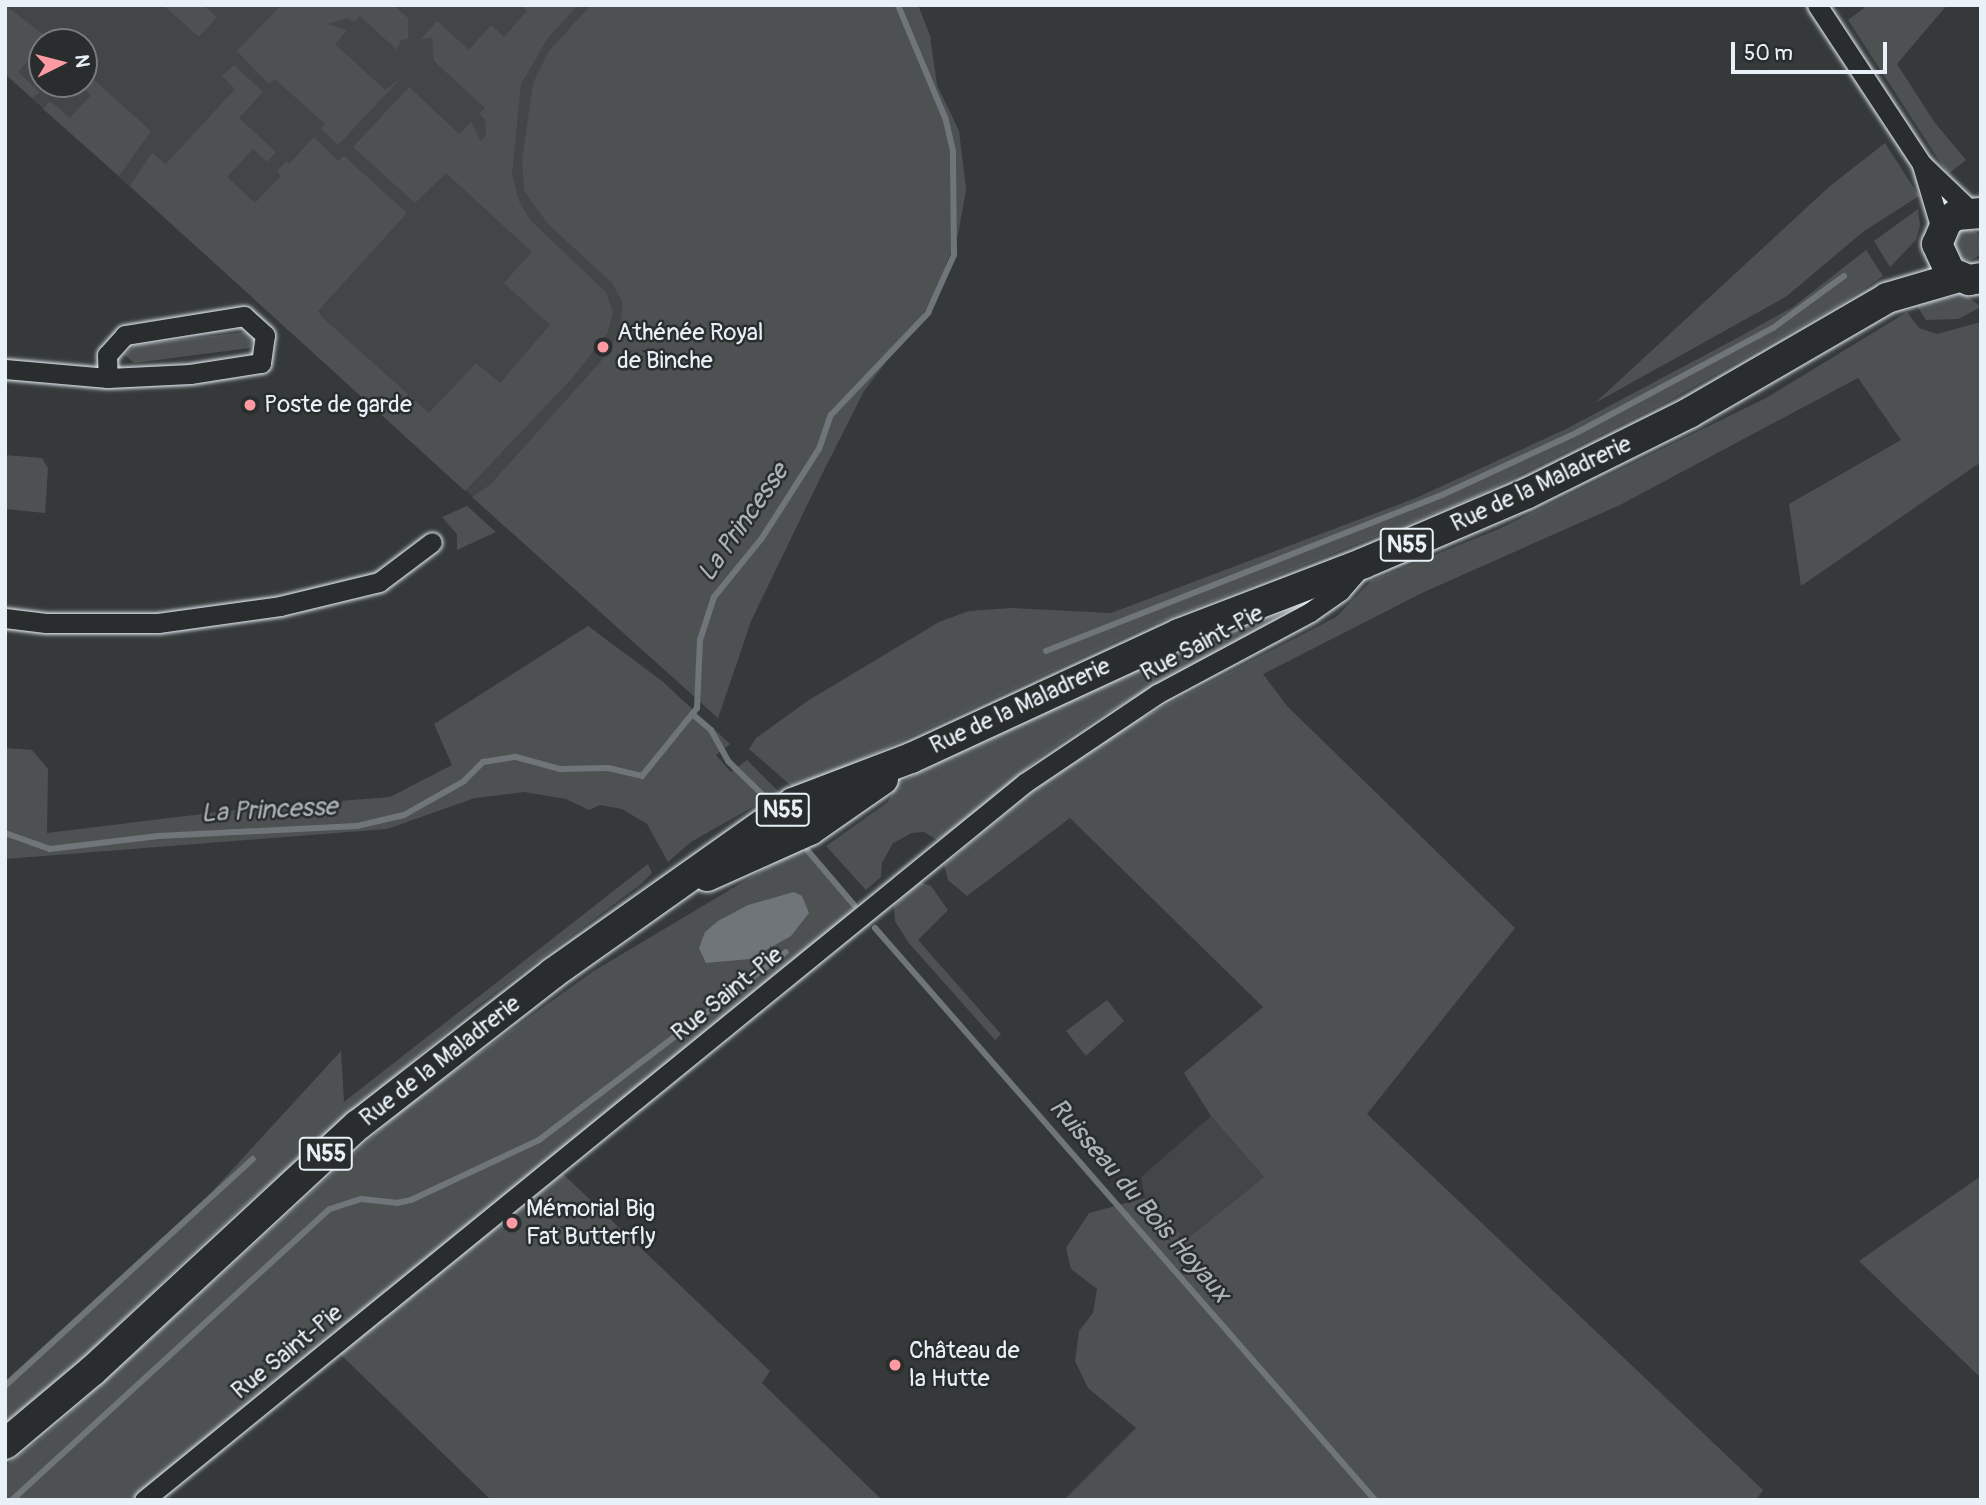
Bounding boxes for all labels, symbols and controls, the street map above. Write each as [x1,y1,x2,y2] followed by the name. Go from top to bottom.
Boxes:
[28,28,98,98] north arrow
[1734,28,1890,72] scale bar
[1744,40,1793,67] text: 50 m
[69,53,95,69] text: N
[617,319,764,375] place label: Athénée Royal de Binche
[595,339,611,355] marker: Athénée Royal de Binche
[264,391,412,419] place label: Poste de garde
[242,397,258,413] marker: Poste de garde
[1446,430,1636,538] street label: Rue de la Maladrerie
[692,458,796,588] water label: La Princesse
[1379,526,1435,565] road number: N55
[1136,599,1268,687] street label: Rue Saint-Pie
[925,652,1115,760] street label: Rue de la Maladrerie
[755,790,811,830] road number: N55
[200,792,338,830] water label: La Princesse
[666,941,788,1047] street label: Rue Saint-Pie
[354,989,526,1133] street label: Rue de la Maladrerie
[1042,1093,1236,1309] water label: Ruisseau du Bois Hoyaux
[298,1134,354,1174] road number: N55
[526,1195,655,1251] place label: Mémorial Big Fat Butterfly
[504,1215,520,1231] marker: Mémorial Big Fat Butterfly
[226,1299,348,1405] street label: Rue Saint-Pie
[909,1337,1020,1393] place label: Château de la Hutte
[887,1357,903,1373] marker: Château de la Hutte

